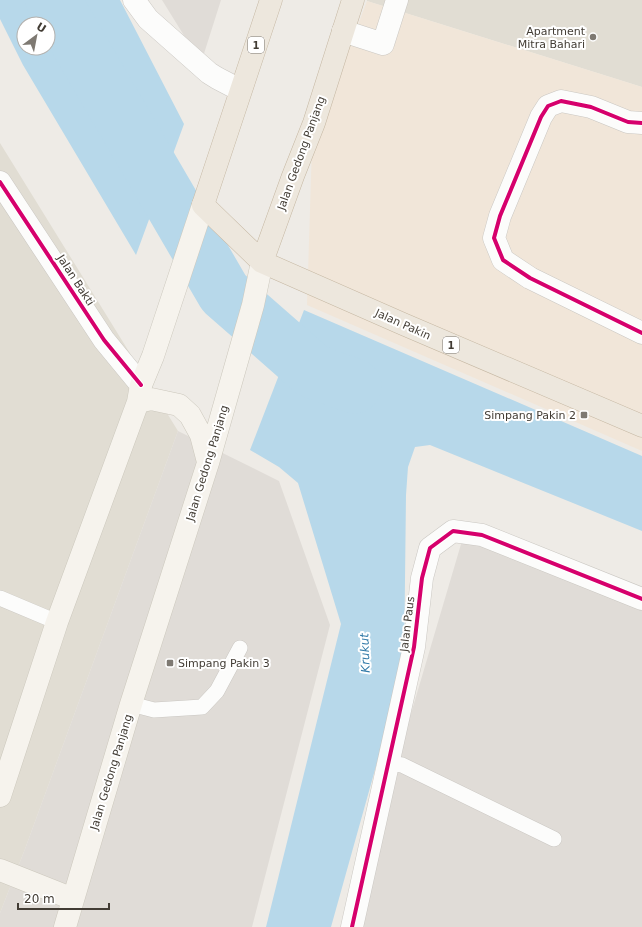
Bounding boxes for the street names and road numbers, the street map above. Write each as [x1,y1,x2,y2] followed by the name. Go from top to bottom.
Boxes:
[248,37,264,53] road number: 1
[274,94,328,213] street label: Jalan Gedong Panjang
[54,251,97,308] street label: Jalan Bakti
[372,306,433,343] street label: Jalan Pakin
[443,337,459,353] road number: 1
[183,404,231,524] street label: Jalan Gedong Panjang
[398,595,417,654] street label: Jalan Paus
[87,713,135,833] street label: Jalan Gedong Panjang

